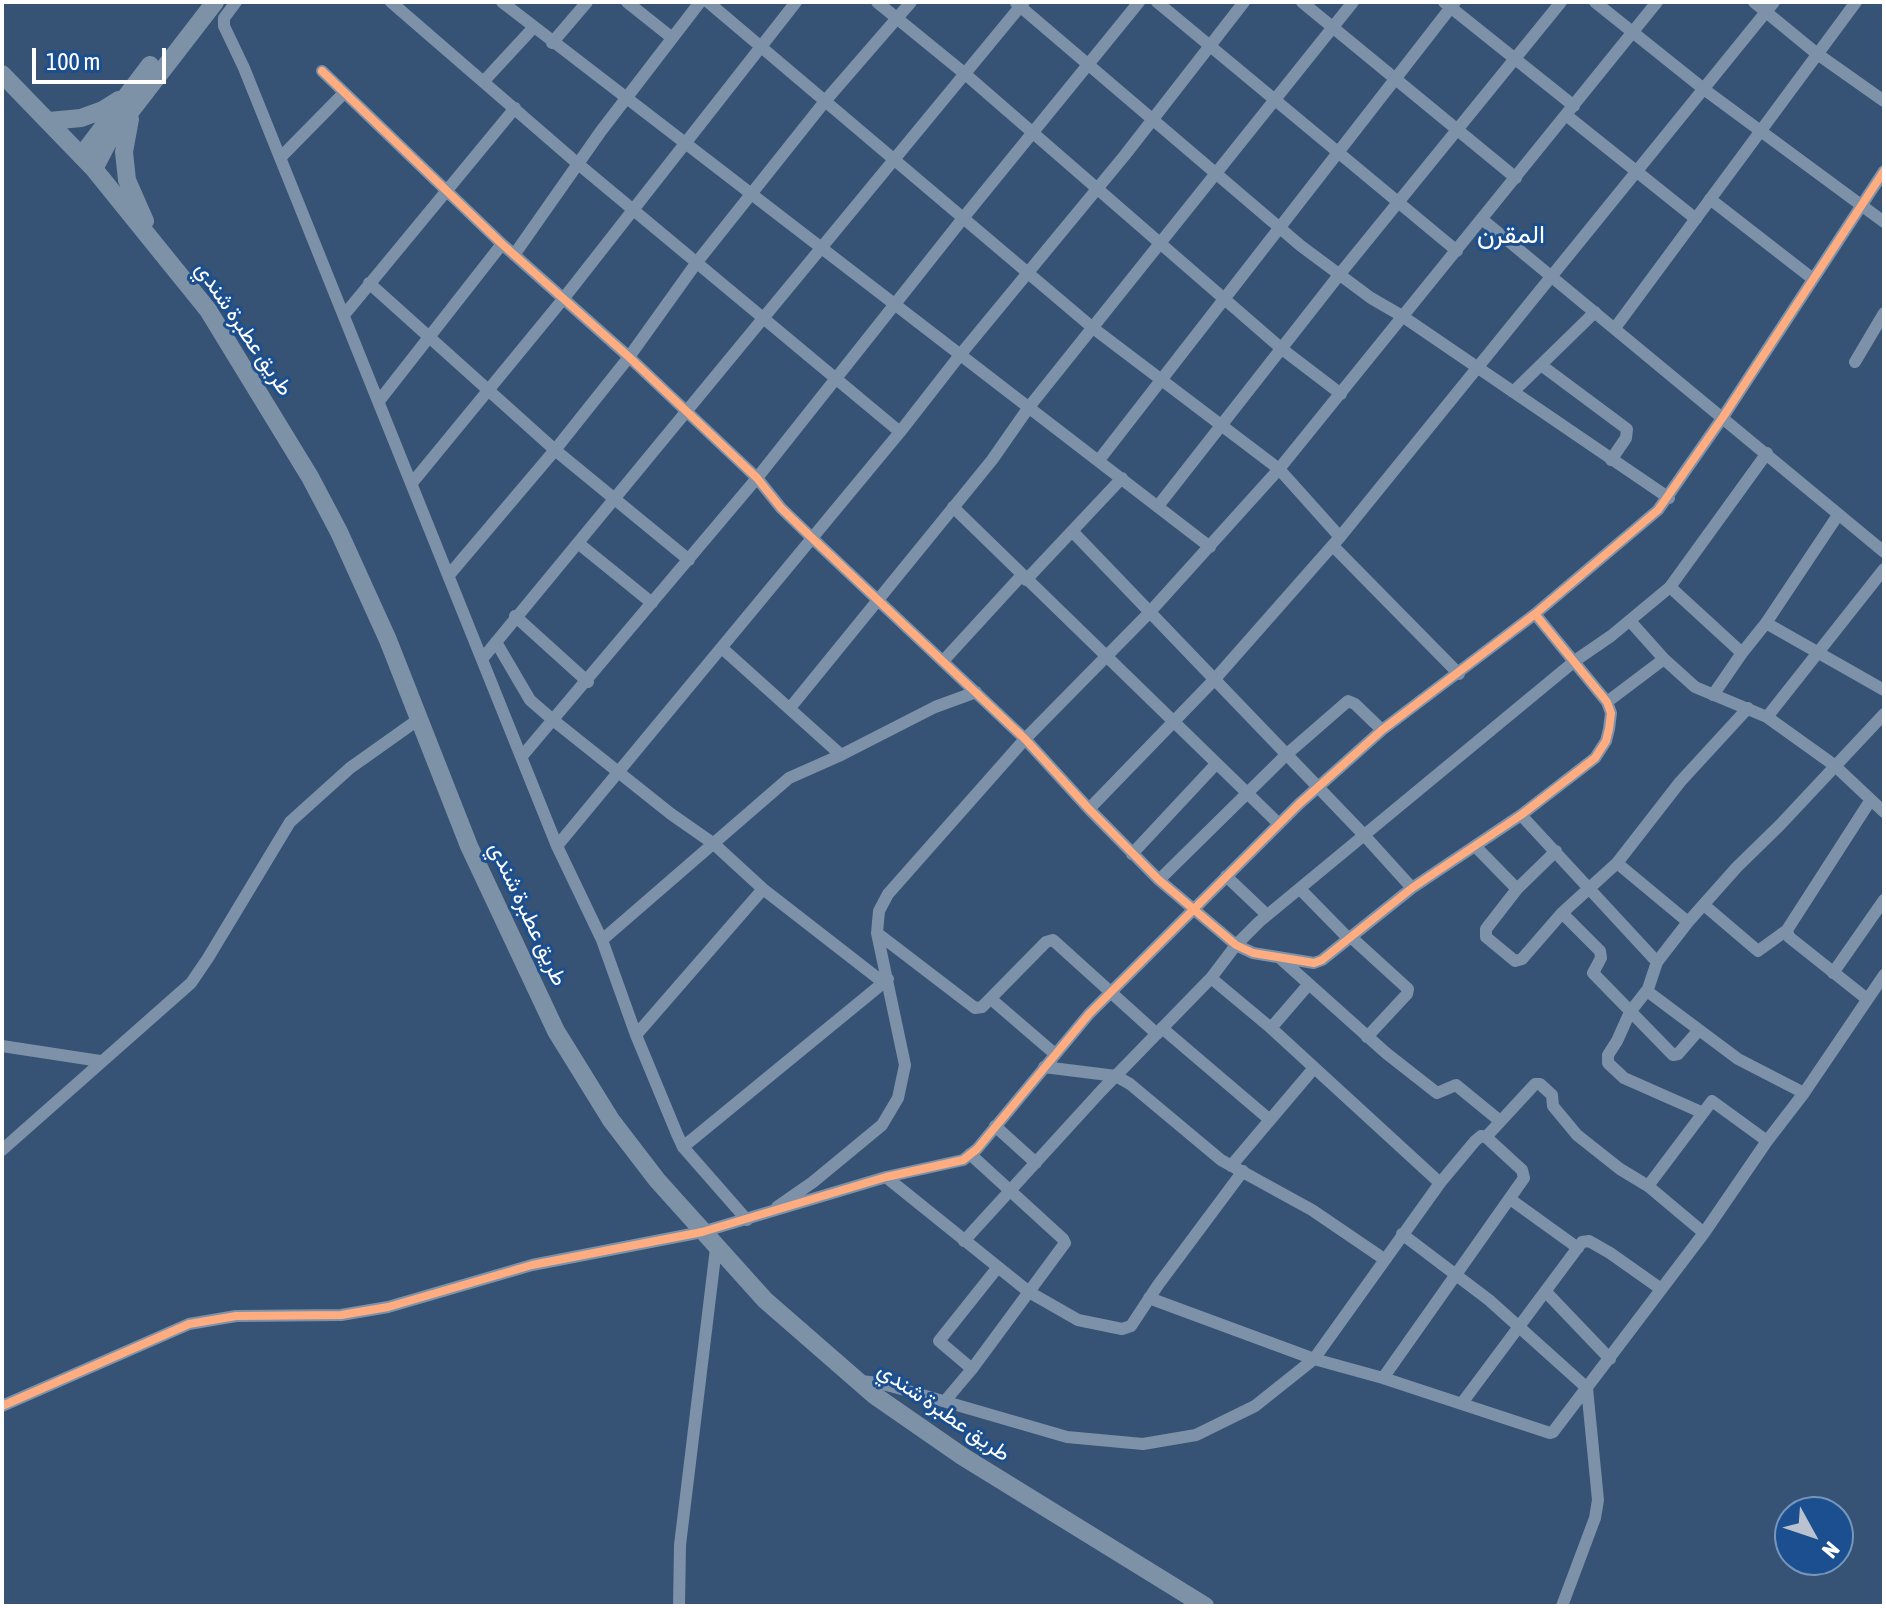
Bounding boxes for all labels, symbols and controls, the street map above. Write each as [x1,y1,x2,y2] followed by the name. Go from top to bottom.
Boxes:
[36,32,170,82] scale bar
[46,48,100,75] text: 100 m
[1477,219,1545,251] district label: المقرن
[190,257,298,401] street label: طريق عطبرة شندي
[483,838,573,990] street label: طريق عطبرة شندي
[873,1357,1015,1467] street label: طريق عطبرة شندي
[1774,1496,1854,1576] north arrow
[1817,1537,1845,1563] text: N

